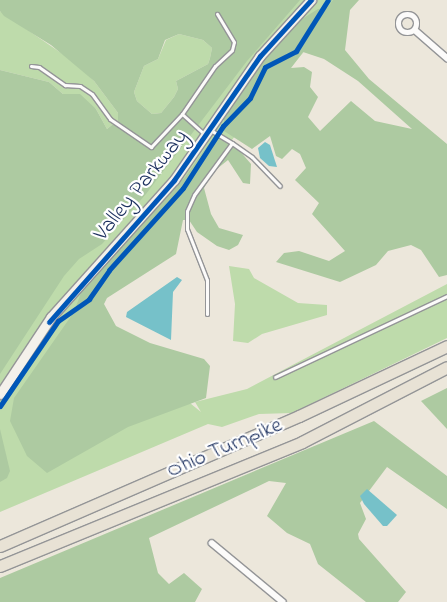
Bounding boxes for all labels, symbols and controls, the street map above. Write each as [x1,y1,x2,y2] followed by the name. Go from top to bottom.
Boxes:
[89,125,195,247] street label: Valley Parkway
[163,413,287,485] street label: Ohio Turnpike

